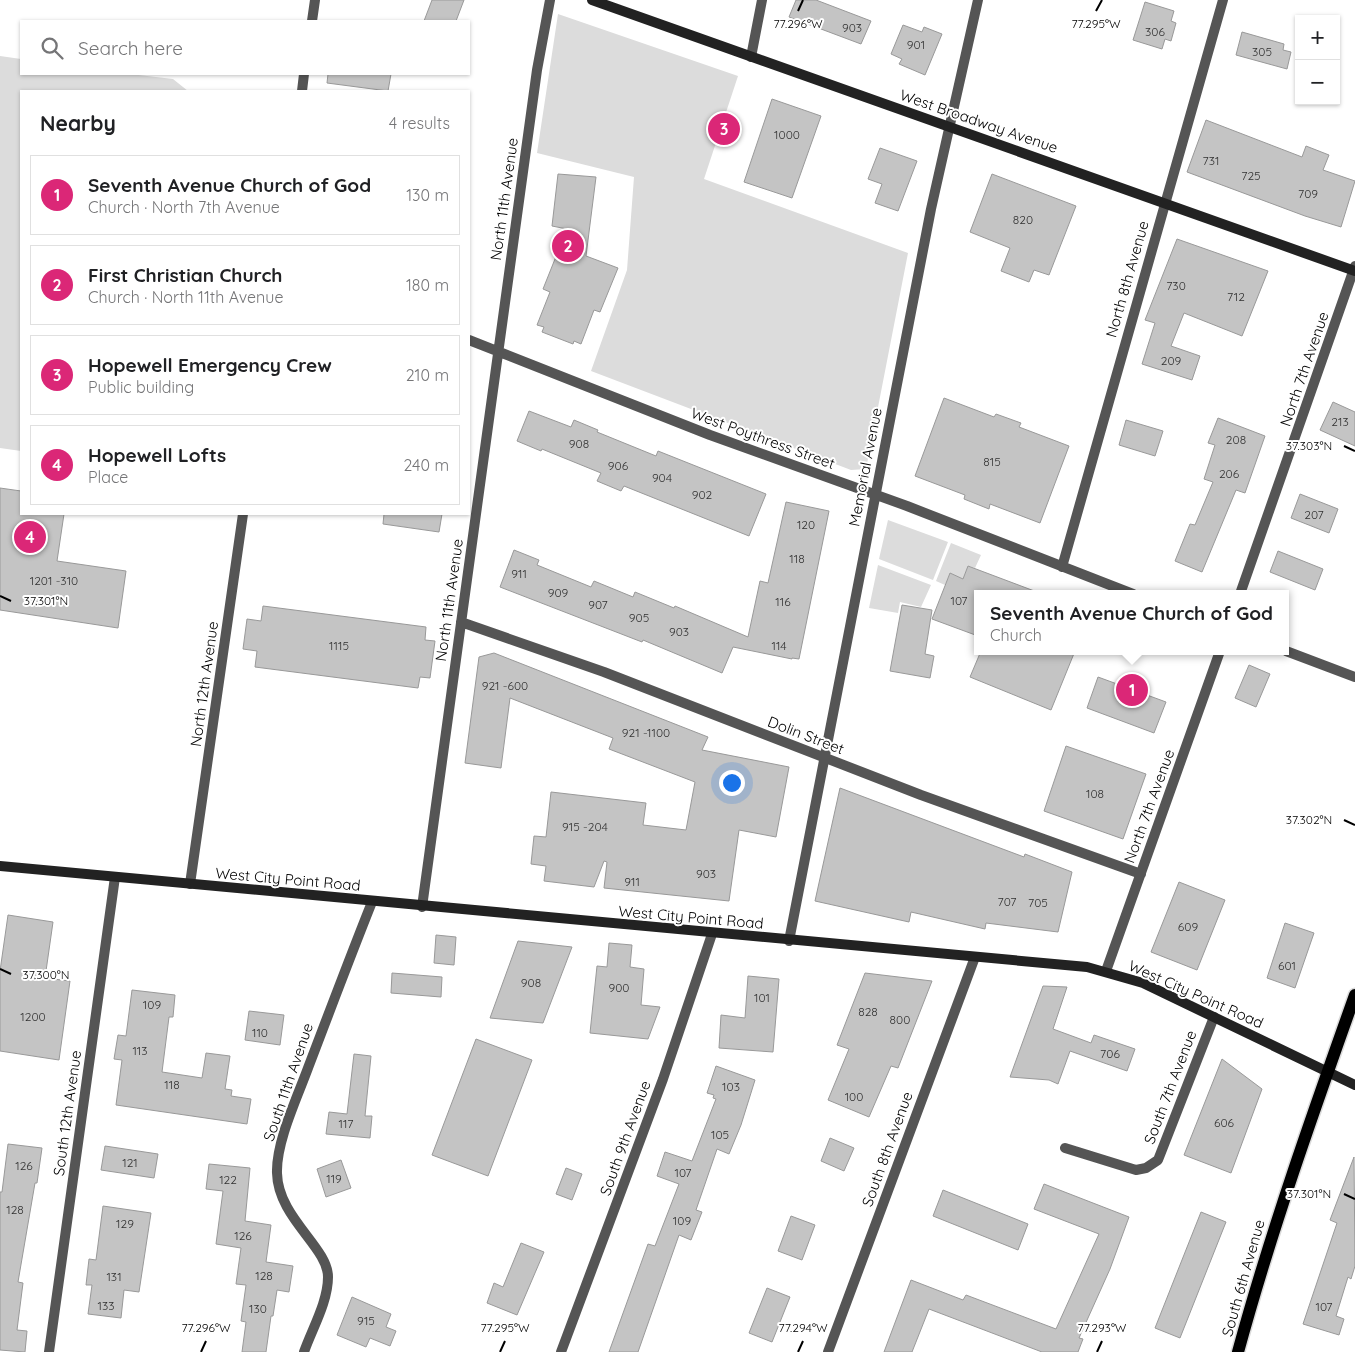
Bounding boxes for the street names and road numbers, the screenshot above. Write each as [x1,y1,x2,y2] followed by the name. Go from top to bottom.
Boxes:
[898,85,1060,157] street label: West Broadway Avenue
[486,136,522,262] street label: North 11th Avenue
[1101,218,1153,340] street label: North 8th Avenue
[1275,309,1333,429] street label: North 7th Avenue
[688,403,838,473] street label: West Poythress Street
[844,406,886,528] street label: Memorial Avenue
[431,537,467,663] street label: North 11th Avenue
[186,620,222,748] street label: North 12th Avenue
[765,712,847,758] street label: Dolin Street
[1120,746,1178,866] street label: North 7th Avenue
[215,863,361,895] street label: West City Point Road
[618,901,764,933] street label: West City Point Road
[1126,956,1266,1032] street label: West City Point Road
[259,1020,317,1144] street label: South 11th Avenue
[1140,1027,1200,1147] street label: South 7th Avenue
[49,1049,85,1177] street label: South 12th Avenue
[595,1078,655,1198] street label: South 9th Avenue
[857,1089,917,1209] street label: South 8th Avenue
[1217,1217,1269,1339] street label: South 6th Avenue

